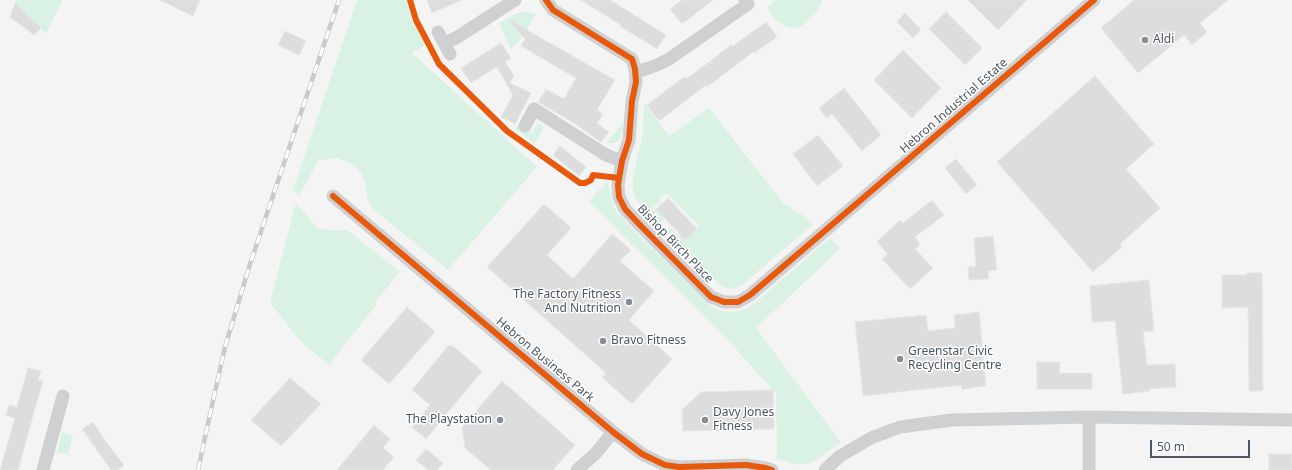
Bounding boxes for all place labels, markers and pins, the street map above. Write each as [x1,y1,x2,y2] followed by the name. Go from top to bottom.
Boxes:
[1153,33,1174,47] place label: Aldi
[1140,35,1150,45] marker: Aldi
[513,288,621,316] place label: The Factory Fitness And Nutrition
[624,297,634,307] marker: The Factory Fitness And Nutrition
[611,334,686,348] place label: Bravo Fitness
[598,336,608,346] marker: Bravo Fitness
[908,345,1002,373] place label: Greenstar Civic Recycling Centre
[895,354,905,364] marker: Greenstar Civic Recycling Centre
[713,406,774,434] place label: Davy Jones Fitness
[406,413,492,427] place label: The Playstation
[495,415,505,425] marker: The Playstation
[700,415,710,425] marker: Davy Jones Fitness

